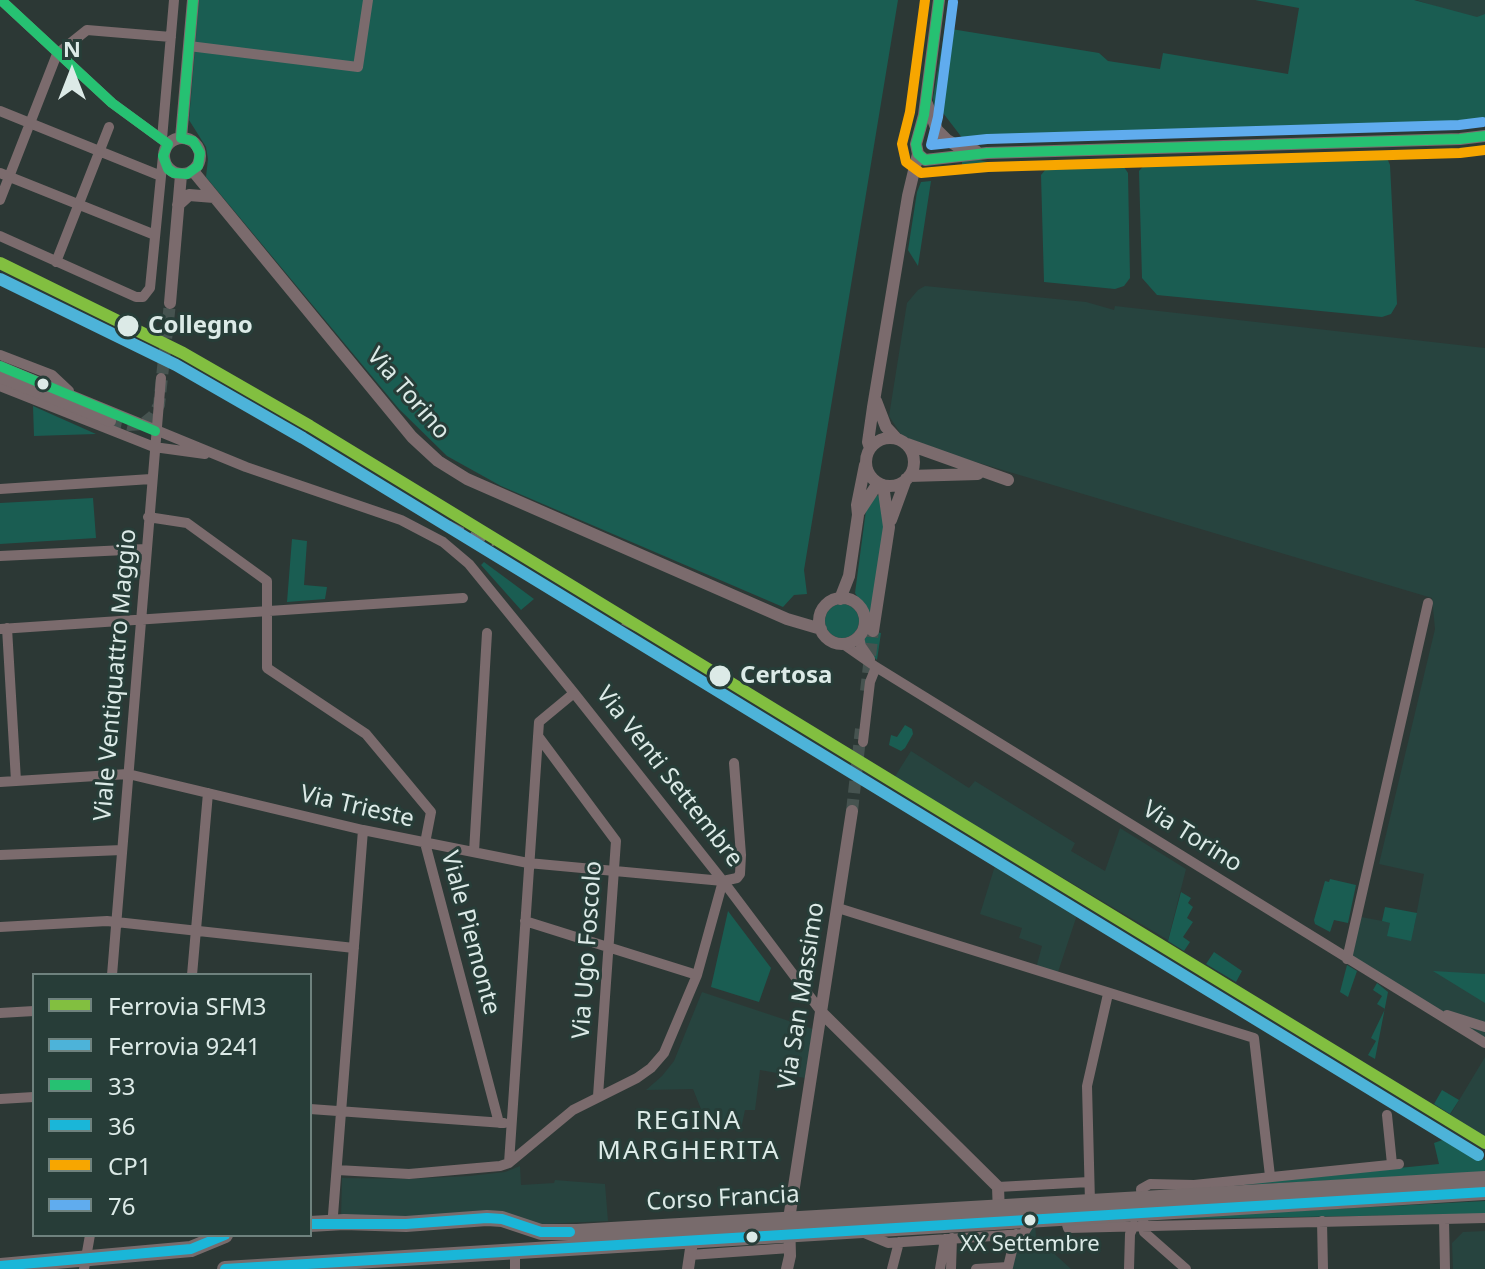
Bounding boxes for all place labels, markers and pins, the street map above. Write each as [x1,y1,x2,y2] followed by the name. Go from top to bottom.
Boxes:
[148,312,253,340] place label: Collegno
[115,313,141,339] marker: Collegno
[35,376,51,392] unlabelled marker
[740,662,832,690] place label: Certosa
[707,663,733,689] marker: Certosa
[1022,1212,1038,1228] marker: XX Settembre
[744,1229,760,1245] unlabelled marker
[960,1232,1100,1258] place label: XX Settembre

